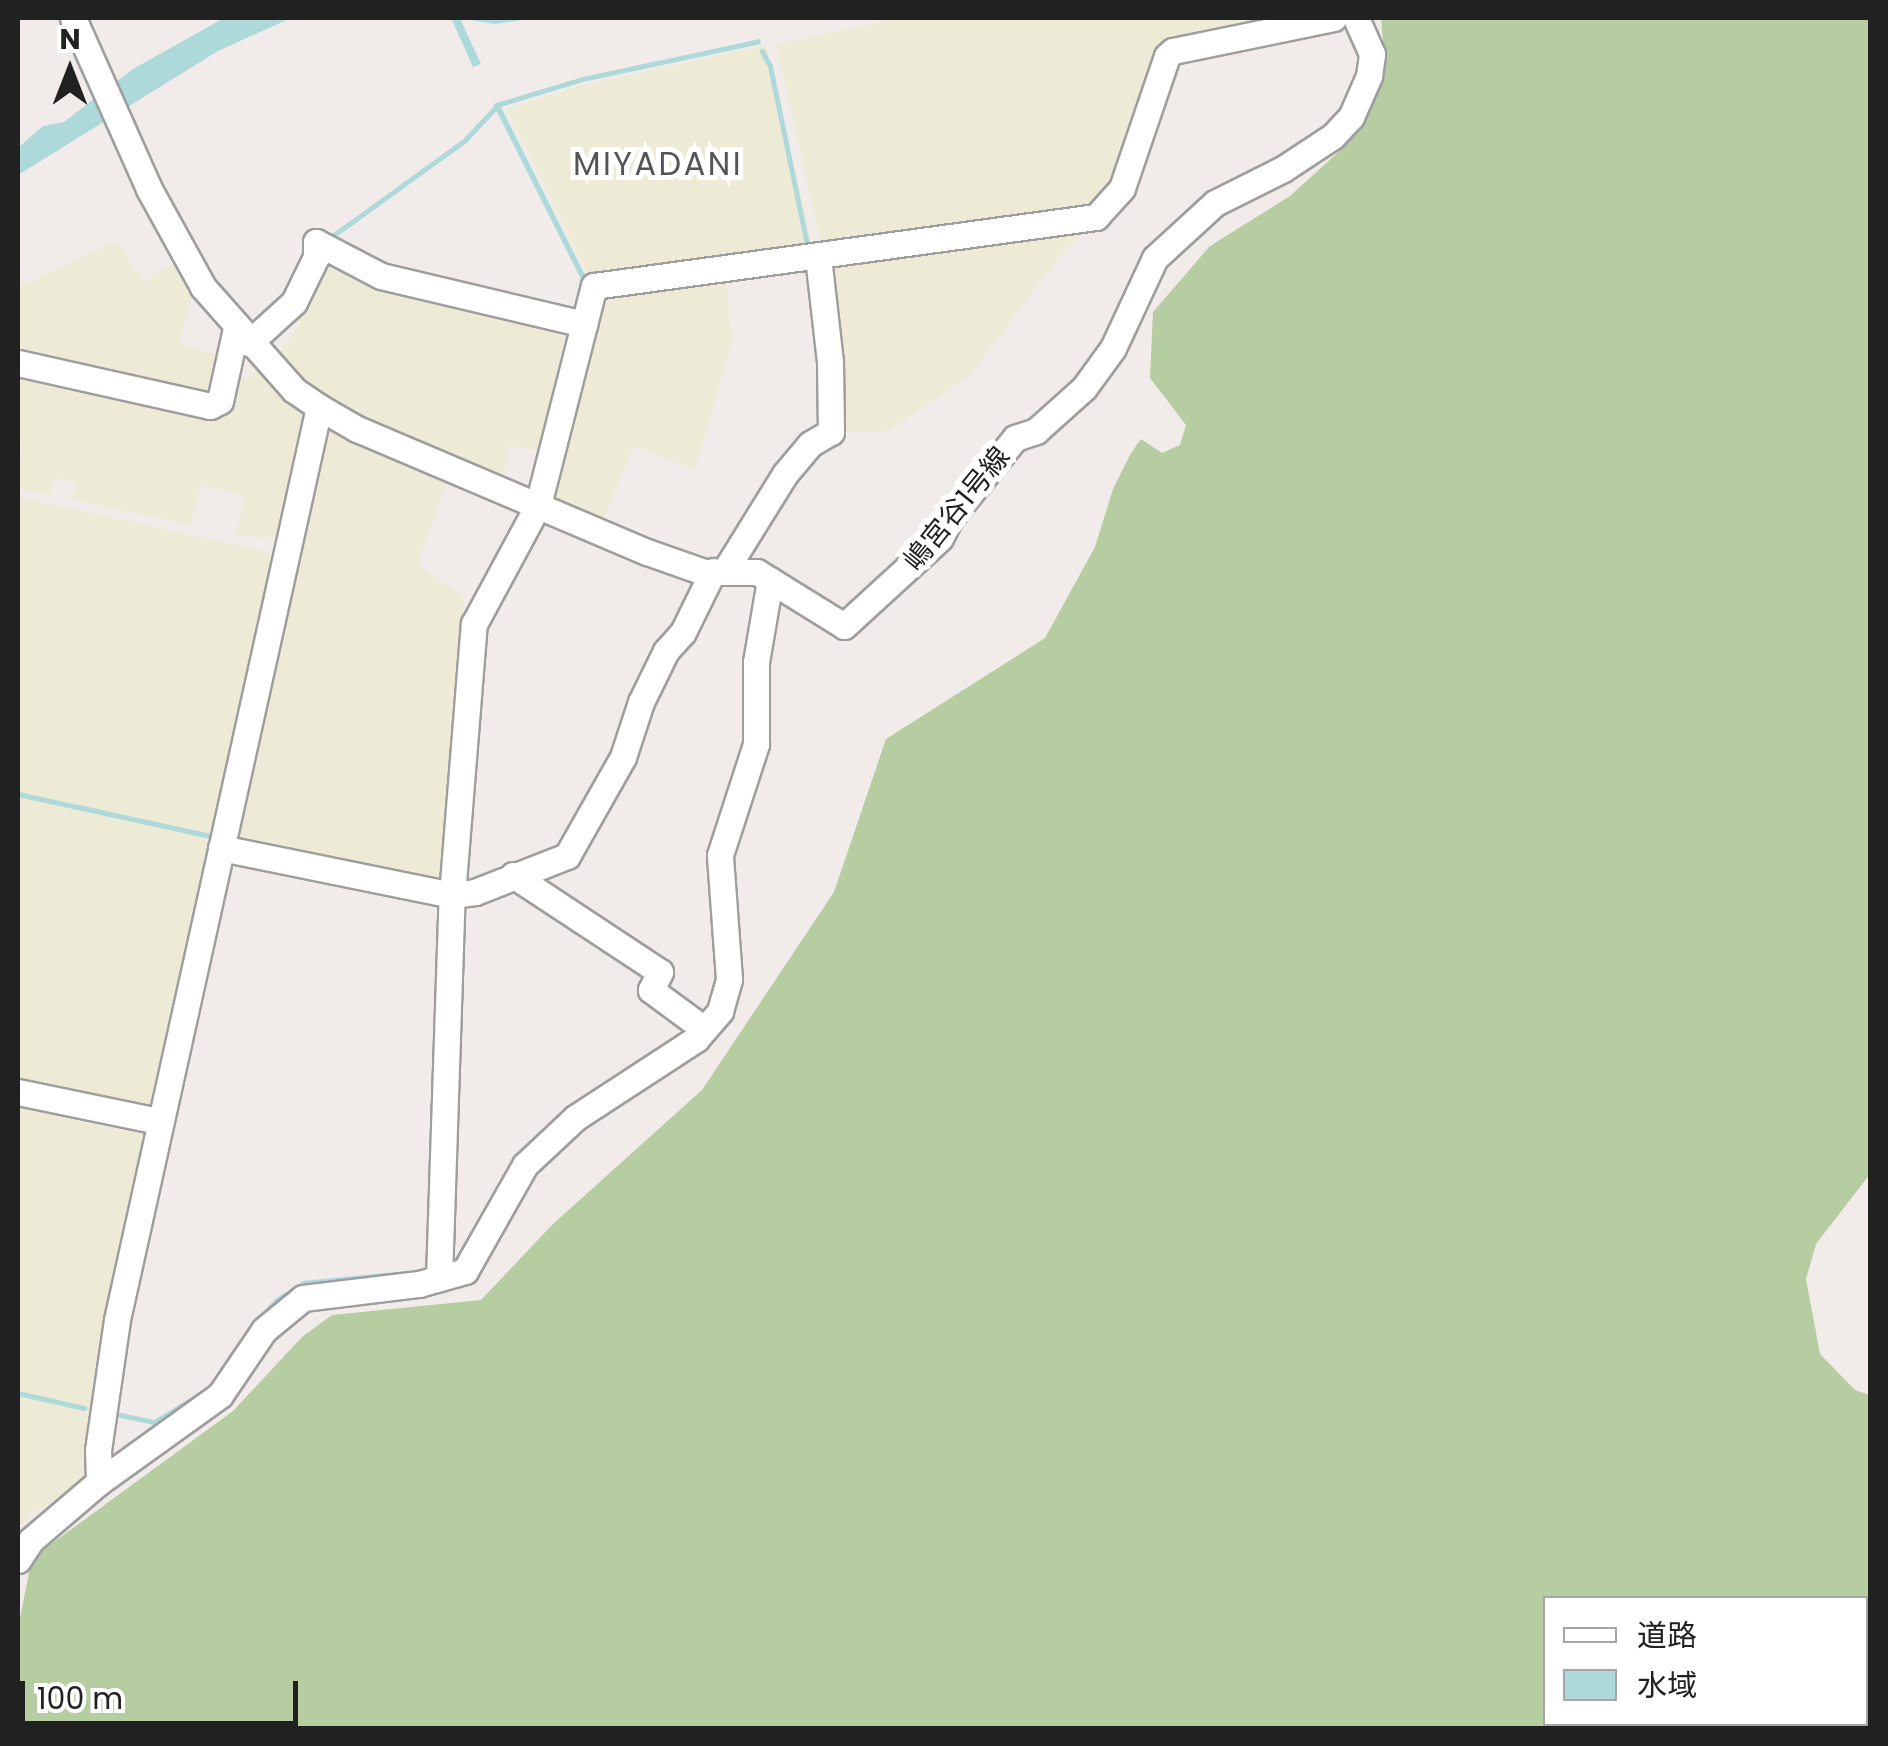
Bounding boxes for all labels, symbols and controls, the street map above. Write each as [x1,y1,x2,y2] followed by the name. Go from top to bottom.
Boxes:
[20,20,120,120] north arrow
[59,20,81,59] text: N
[573,145,743,183] district label: MIYADANI
[897,441,1017,577] street label: 嶋宮谷1号線
[1543,1596,1868,1726] legend
[1637,1614,1697,1657] text: 道路
[25,1661,302,1723] scale bar
[1637,1664,1697,1707] text: 水域
[37,1677,123,1720] text: 100 m

